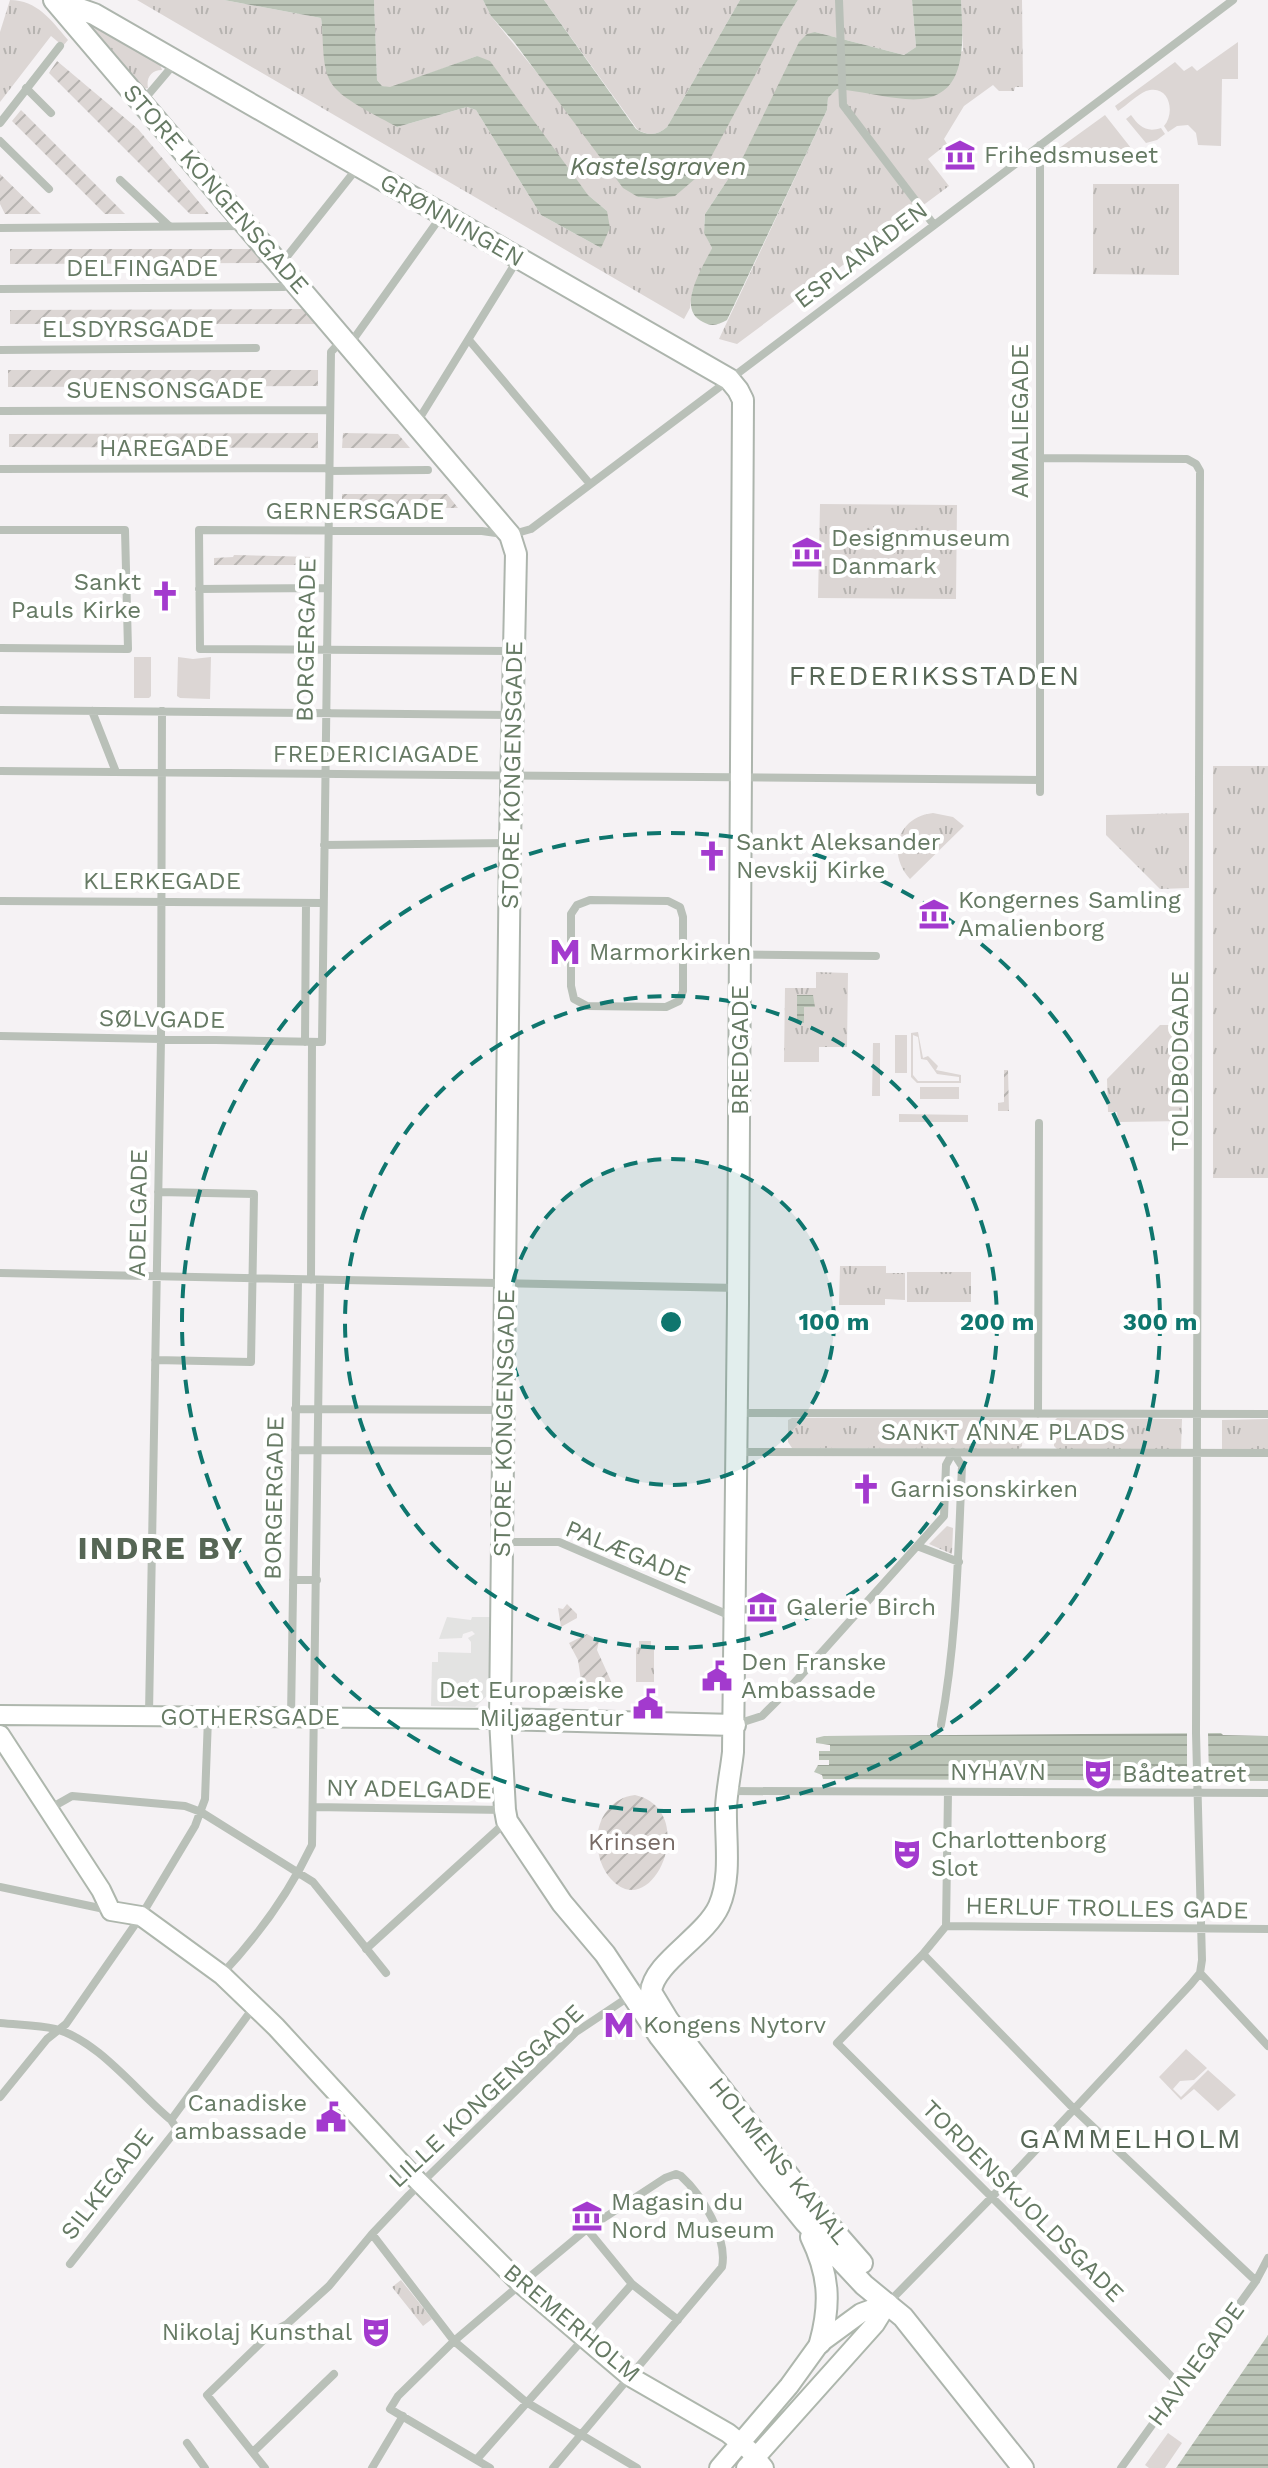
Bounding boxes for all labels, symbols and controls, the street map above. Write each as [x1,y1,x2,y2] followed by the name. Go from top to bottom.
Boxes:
[117,79,315,299] street label: STORE KONGENSGADE
[943,138,977,172] museum icon: Frihedsmuseet
[984,141,1158,169] place label: Frihedsmuseet
[570,151,746,181] water label: Kastelsgraven
[375,168,529,272] street label: GRØNNINGEN
[789,196,933,314] street label: ESPLANADEN
[66,254,218,282] street label: DELFINGADE
[42,315,214,343] street label: ELSDYRSGADE
[1006,344,1034,498] street label: AMALIEGADE
[66,376,264,404] street label: SUENSONSGADE
[99,434,229,462] street label: HAREGADE
[266,497,444,525] street label: GERNERSGADE
[831,524,1011,580] place label: Designmuseum Danmark
[790,535,824,569] museum icon: Designmuseum Danmark
[291,558,321,722] street label: BORGERGADE
[11,568,141,624] place label: Sankt Pauls Kirke
[148,579,182,613] church icon: Sankt Pauls Kirke
[496,641,528,909] street label: STORE KONGENSGADE
[789,659,1081,692] district label: FREDERIKSSTADEN
[273,740,479,768] street label: FREDERICIAGADE
[736,828,941,884] place label: Sankt Aleksander Nevskij Kirke
[695,839,729,873] church icon: Sankt Aleksander Nevskij Kirke
[83,867,241,895] street label: KLERKEGADE
[958,886,1181,942] place label: Kongernes Samling Amalienborg
[917,897,951,931] museum icon: Kongernes Samling Amalienborg
[548,935,582,969] metro station icon: Marmorkirken
[589,938,751,966] place label: Marmorkirken
[1166,971,1194,1151] street label: TOLDBODGADE
[726,985,754,1115] street label: BREDGADE
[99,1004,225,1034] street label: SØLVGADE
[123,1149,153,1277] street label: ADELGADE
[488,1289,520,1557] street label: STORE KONGENSGADE
[657,1308,685,1336] centre of rings
[799,1308,869,1336] text: 100 m
[960,1308,1034,1336] text: 200 m
[1123,1308,1197,1336] text: 300 m
[259,1416,289,1580] street label: BORGERGADE
[881,1418,1125,1446] street label: SANKT ANNÆ PLADS
[849,1472,883,1506] church icon: Garnisonskirken
[890,1475,1078,1503] place label: Garnisonskirken
[562,1514,694,1590] street label: PALÆGADE
[78,1529,244,1567] district label: INDRE BY
[745,1590,779,1624] museum icon: Galerie Birch
[786,1593,936,1621] place label: Galerie Birch
[741,1648,886,1704] place label: Den Franske Ambassade
[700,1659,734,1693] public building icon: Den Franske Ambassade
[439,1676,624,1732] place label: Det Europæiske Miljøagentur
[631,1687,665,1721] public building icon: Det Europæiske Miljøagentur
[160,1703,340,1731] street label: GOTHERSGADE
[1081,1757,1115,1791] theatre icon: Bådteatret
[950,1758,1046,1786] street label: NYHAVN
[1122,1760,1246,1788] place label: Bådteatret
[326,1774,492,1804] street label: NY ADELGADE
[931,1826,1106,1882] place label: Charlottenborg Slot
[588,1828,676,1856] park label: Krinsen
[890,1837,924,1871] theatre icon: Charlottenborg Slot
[965,1892,1249,1924] street label: HERLUF TROLLES GADE
[383,1999,589,2193] street label: LILLE KONGENSGADE
[602,2008,636,2042] metro station icon: Kongens Nytorv
[643,2011,827,2039] place label: Kongens Nytorv
[703,2072,855,2250] street label: HOLMENS KANAL
[174,2089,307,2145] place label: Canadiske ambassade
[916,2094,1130,2308] street label: TORDENSKJOLDSGADE
[314,2100,348,2134] public building icon: Canadiske ambassade
[1019,2122,1243,2155] district label: GAMMELHOLM
[55,2123,159,2245] street label: SILKEGADE
[611,2188,775,2244] place label: Magasin du Nord Museum
[570,2199,604,2233] museum icon: Magasin du Nord Museum
[498,2258,646,2388] street label: BREMERHOLM
[1142,2297,1250,2431] street label: HAVNEGADE
[359,2315,393,2349] theatre icon: Nikolaj Kunsthal
[162,2318,353,2346] place label: Nikolaj Kunsthal

